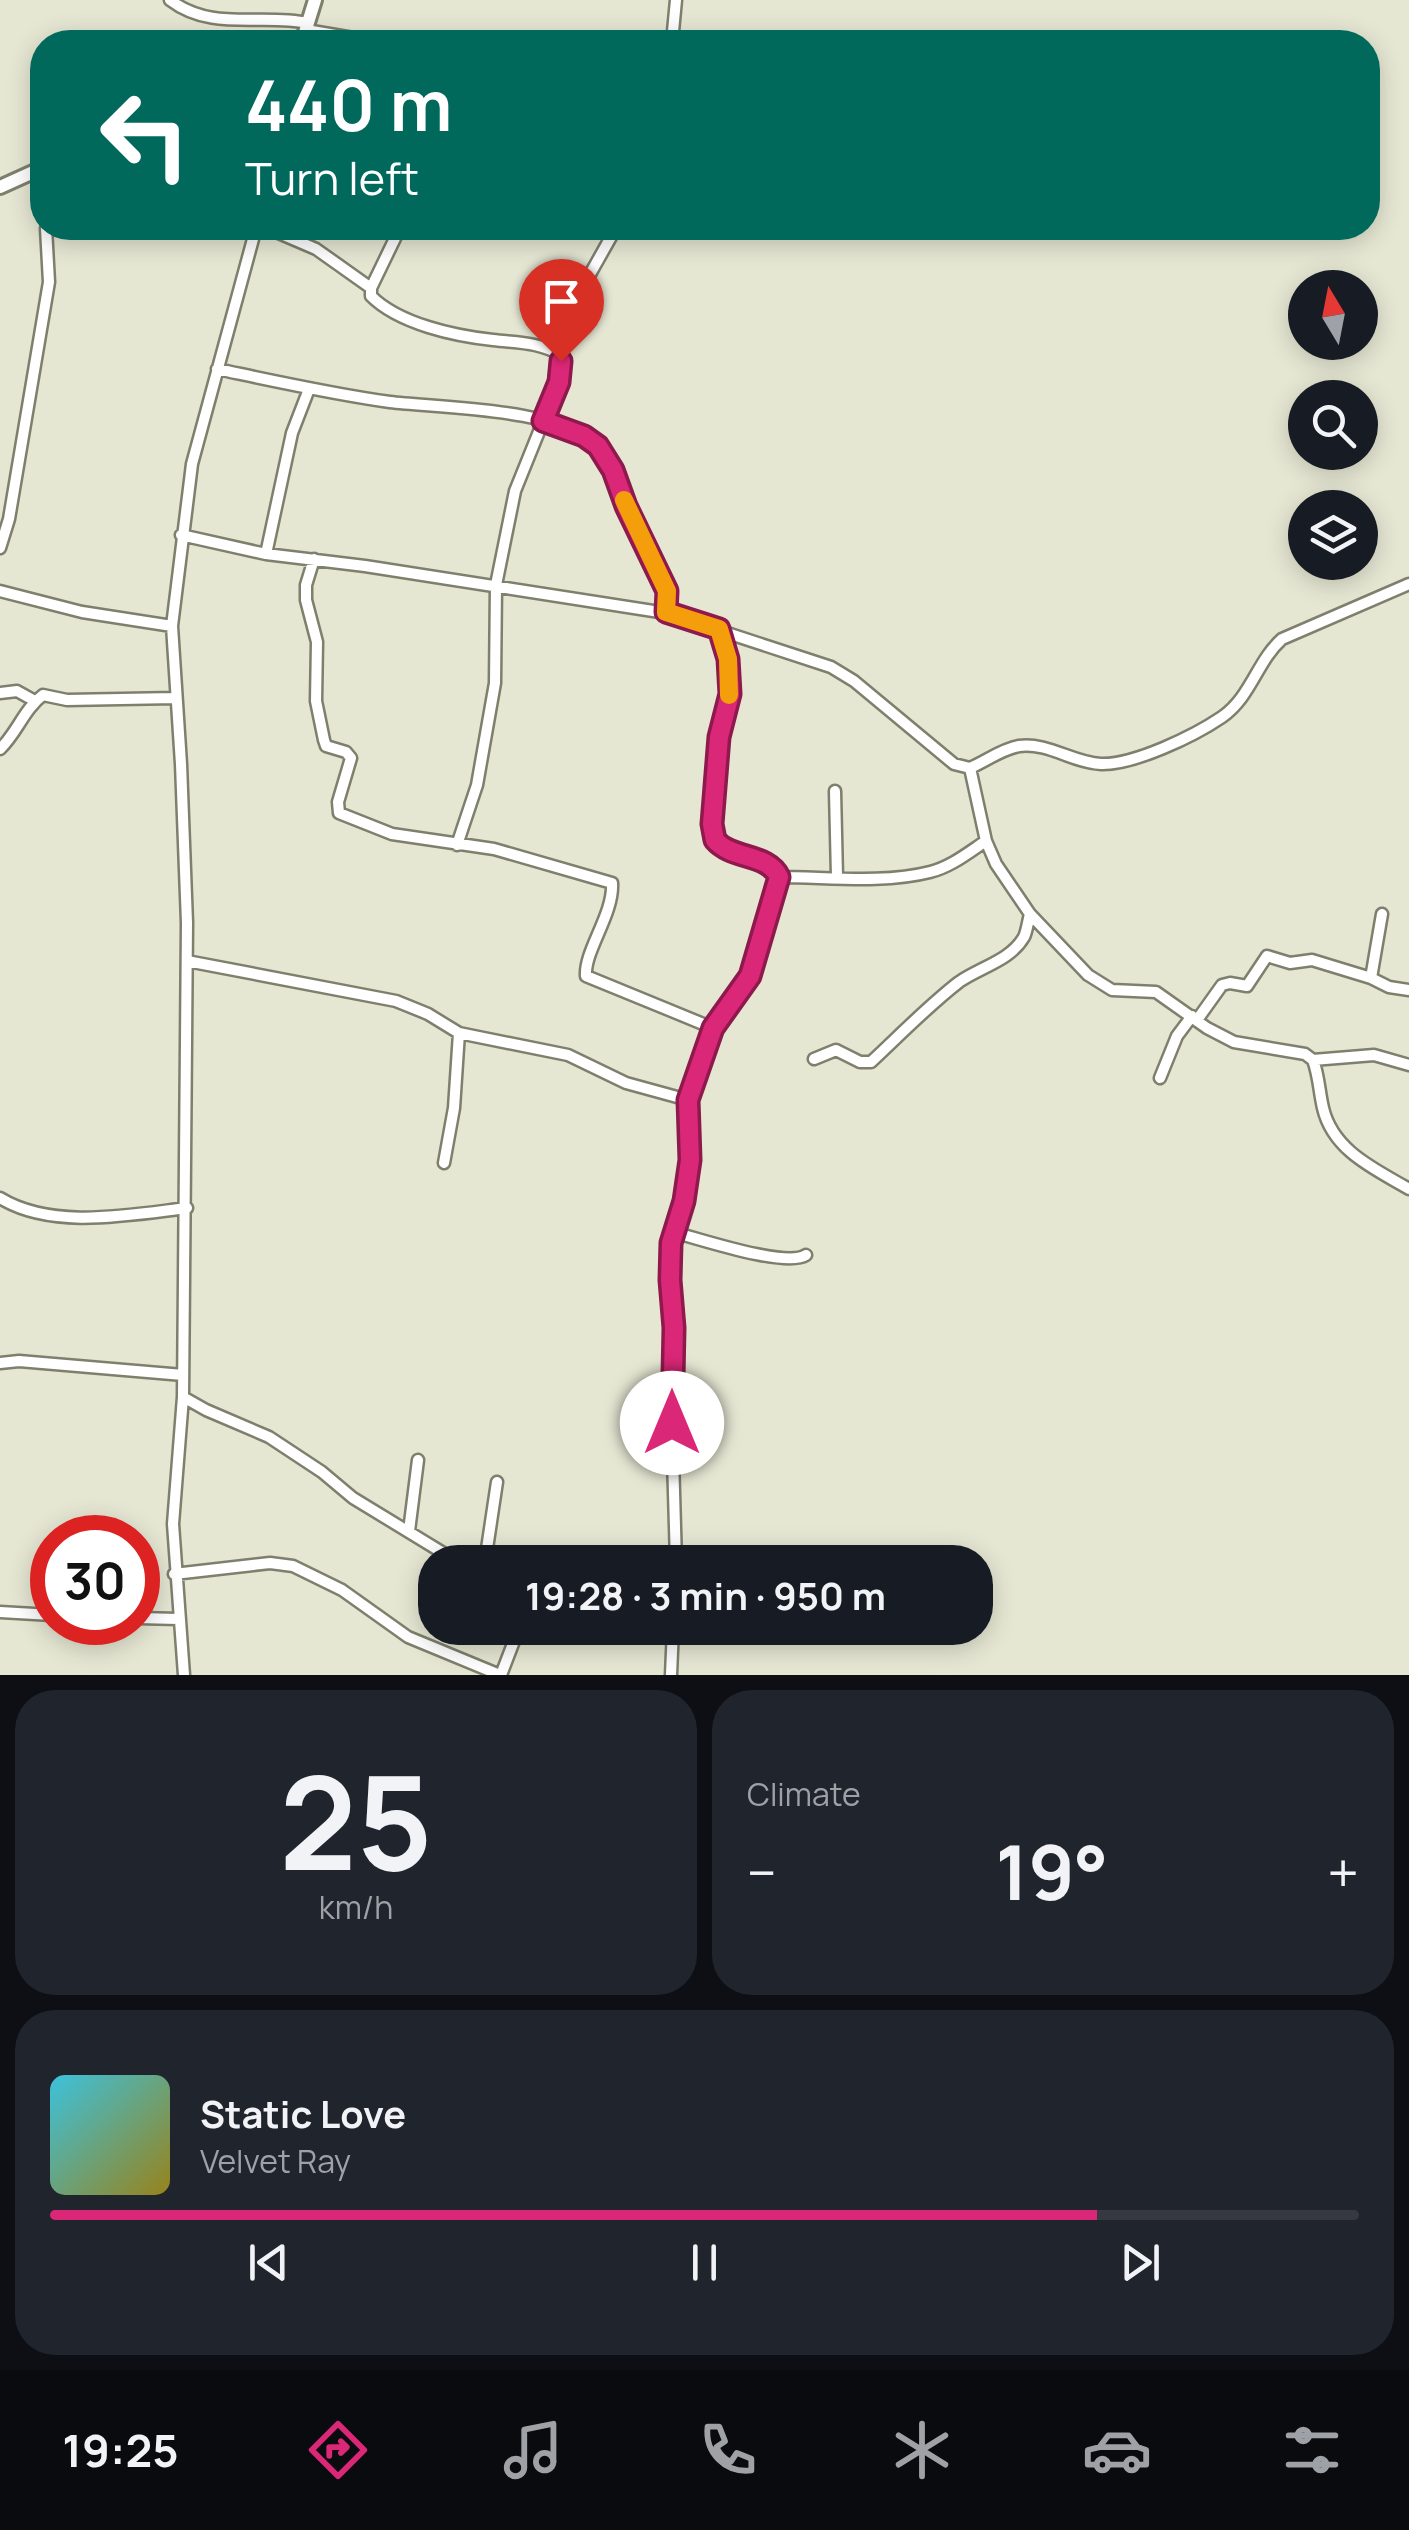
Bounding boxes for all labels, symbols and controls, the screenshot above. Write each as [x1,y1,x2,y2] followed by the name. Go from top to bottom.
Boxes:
[245,56,452,152] text: 440 m
[80,70,210,200] icon: left
[245,147,419,209] text: Turn left
[519,259,604,362] pin
[1288,270,1378,360] north arrow
[1288,270,1378,580] map controls
[534,274,589,329] icon: arrive
[1288,380,1378,470] button: search
[1288,490,1378,580] button: layers
[620,1371,724,1475] position arrow
[30,1515,160,1645] speed limit sign: 30
[525,1569,886,1621] text: 19:28 · 3 min · 950 m
[279,1731,433,1909] text: 25
[747,1772,861,1816] text: Climate
[995,1820,1109,1923] text: 19°
[747,1834,777,1910] text: −
[1327,1834,1359,1910] text: +
[319,1885,393,1929] text: km/h
[200,2087,406,2139] text: Static Love
[200,2139,351,2183] text: Velvet Ray
[241,2235,296,2290] icon: previous
[677,2235,732,2290] icon: pause
[1113,2235,1168,2290] icon: next
[303,2415,373,2485] icon: directions
[498,2415,568,2485] icon: music
[693,2415,763,2485] icon: phone
[887,2415,957,2485] icon: climate
[1082,2415,1152,2485] icon: car
[1277,2415,1347,2485] icon: filters
[62,2419,179,2481] text: 19:25

